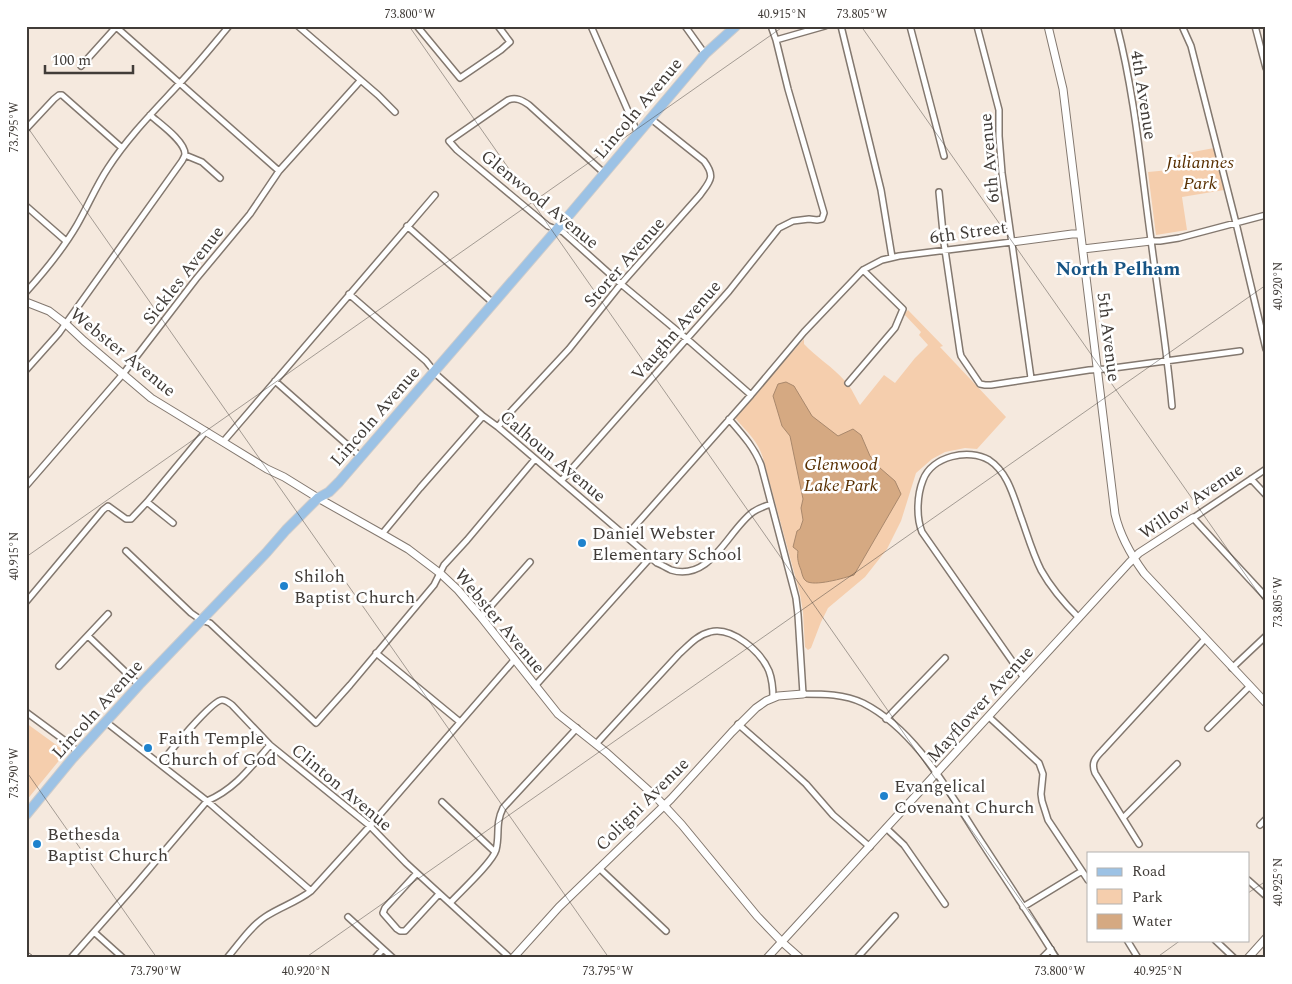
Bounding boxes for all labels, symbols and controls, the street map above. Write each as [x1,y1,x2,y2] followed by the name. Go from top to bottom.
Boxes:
[385,5,436,24] text: 73.800°W
[758,5,806,24] text: 40.915°N
[837,5,888,24] text: 73.805°W
[45,42,132,74] scale bar
[52,49,91,72] text: 100 m
[1123,49,1164,142] street label: 4th Avenue
[588,52,689,165] street label: Lincoln Avenue
[5,101,24,152] text: 73.795°W
[972,112,1007,204] street label: 6th Avenue
[475,143,605,256] street label: Glenwood Avenue
[1164,149,1235,197] park label: Juliannes Park
[577,211,672,314] street label: Storer Avenue
[928,214,1008,251] street label: 6th Street
[136,220,231,331] street label: Sickles Avenue
[1056,255,1180,284] district label: North Pelham
[1269,262,1288,310] text: 40.920°N
[625,274,728,387] street label: Vaughn Avenue
[1090,291,1127,383] street label: 5th Avenue
[64,301,182,404] street label: Webster Avenue
[324,360,427,473] street label: Lincoln Avenue
[494,404,612,509] street label: Calhoun Avenue
[804,451,879,499] park label: Glenwood Lake Park
[1134,456,1249,546] street label: Willow Avenue
[592,520,742,568] place label: Daniel Webster Elementary School
[5,532,24,580] text: 40.915°N
[576,537,588,549] marker: Daniel Webster Elementary School
[294,563,415,611] place label: Shiloh Baptist Church
[448,563,552,680] street label: Webster Avenue
[1269,576,1288,627] text: 73.805°W
[278,580,290,592] marker: Shiloh Baptist Church
[920,640,1040,769] street label: Mayflower Avenue
[45,654,149,765] street label: Lincoln Avenue
[158,725,276,773] place label: Faith Temple Church of God
[285,737,398,838] street label: Clinton Avenue
[142,742,154,754] marker: Faith Temple Church of God
[5,747,24,798] text: 73.790°W
[589,751,695,857] street label: Coligni Avenue
[894,773,1035,821] place label: Evangelical Covenant Church
[878,790,890,802] marker: Evangelical Covenant Church
[47,821,168,869] place label: Bethesda Baptist Church
[31,838,43,850] marker: Bethesda Baptist Church
[1087,852,1250,942] legend
[1269,858,1288,906] text: 40.925°N
[1132,860,1166,883] text: Road
[1132,886,1163,909] text: Park
[1132,910,1172,933] text: Water
[131,962,182,981] text: 73.790°W
[282,962,330,981] text: 40.920°N
[583,962,634,981] text: 73.795°W
[1035,962,1086,981] text: 73.800°W
[1134,962,1182,981] text: 40.925°N

